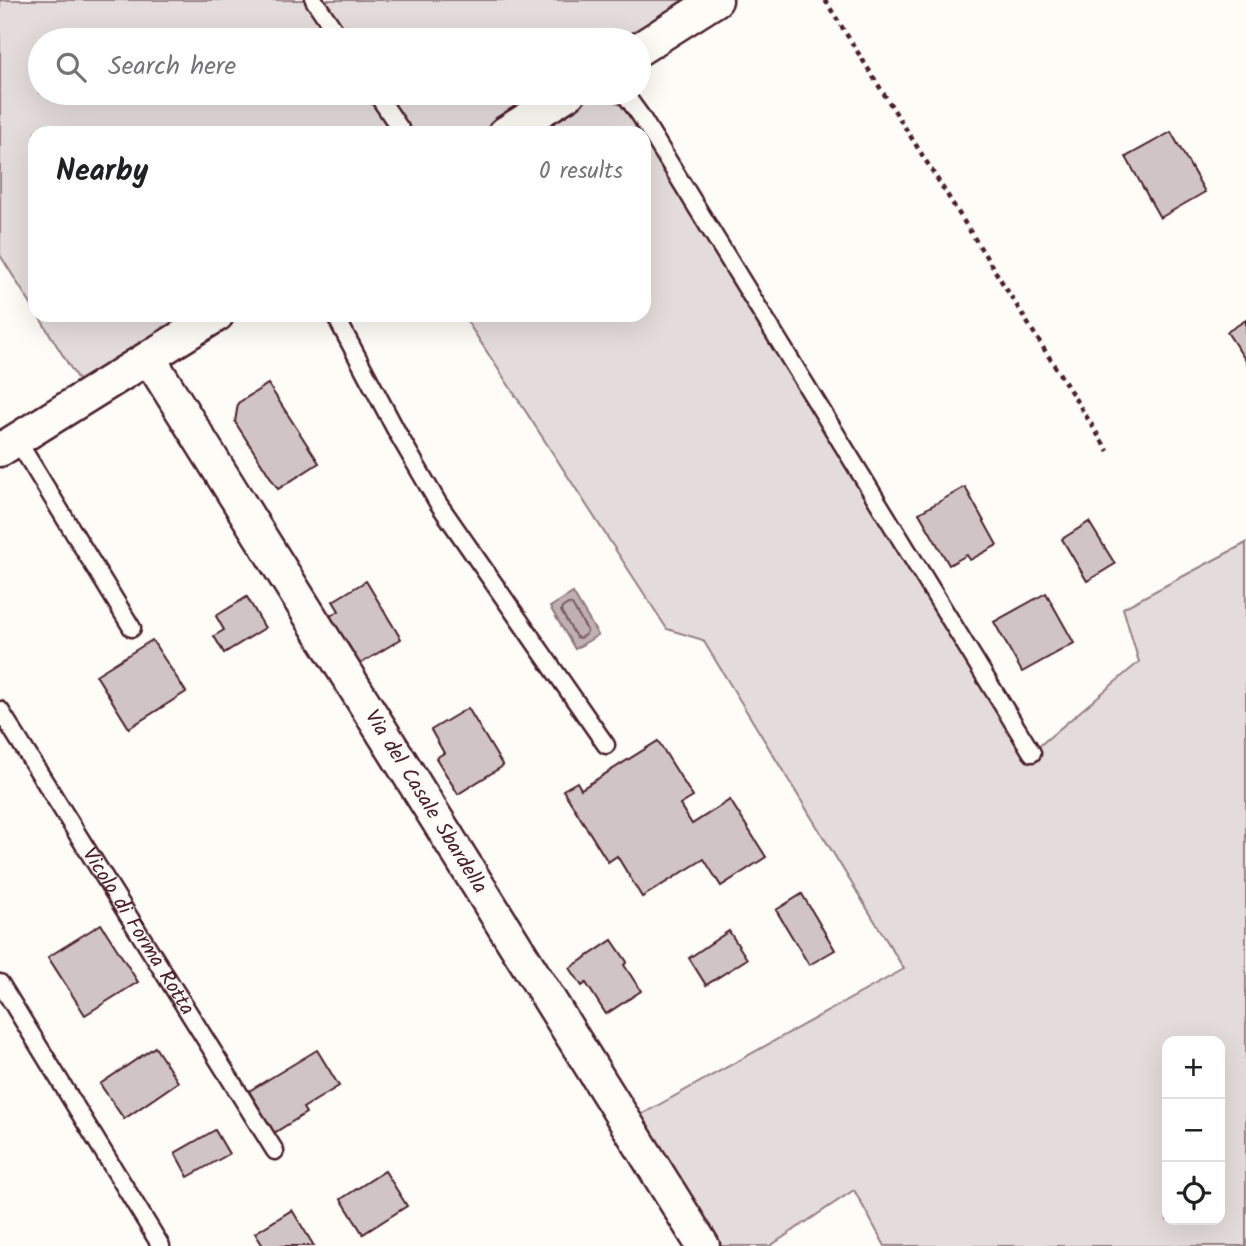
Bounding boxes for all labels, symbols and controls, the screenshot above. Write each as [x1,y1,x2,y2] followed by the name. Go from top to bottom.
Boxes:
[28,28,651,105] search box
[108,46,236,88] text: Search here
[52,48,90,86] icon: search
[56,148,148,196] text: Nearby
[539,154,623,190] text: 0 results
[356,703,496,900] street label: Via del Casale Sbardella
[73,841,203,1022] street label: Vicolo di Forma Rotta
[1162,1036,1225,1225] map controls
[1162,1036,1225,1099] button: +
[1162,1099,1225,1162] button: −
[1162,1162,1225,1225] button: locate

